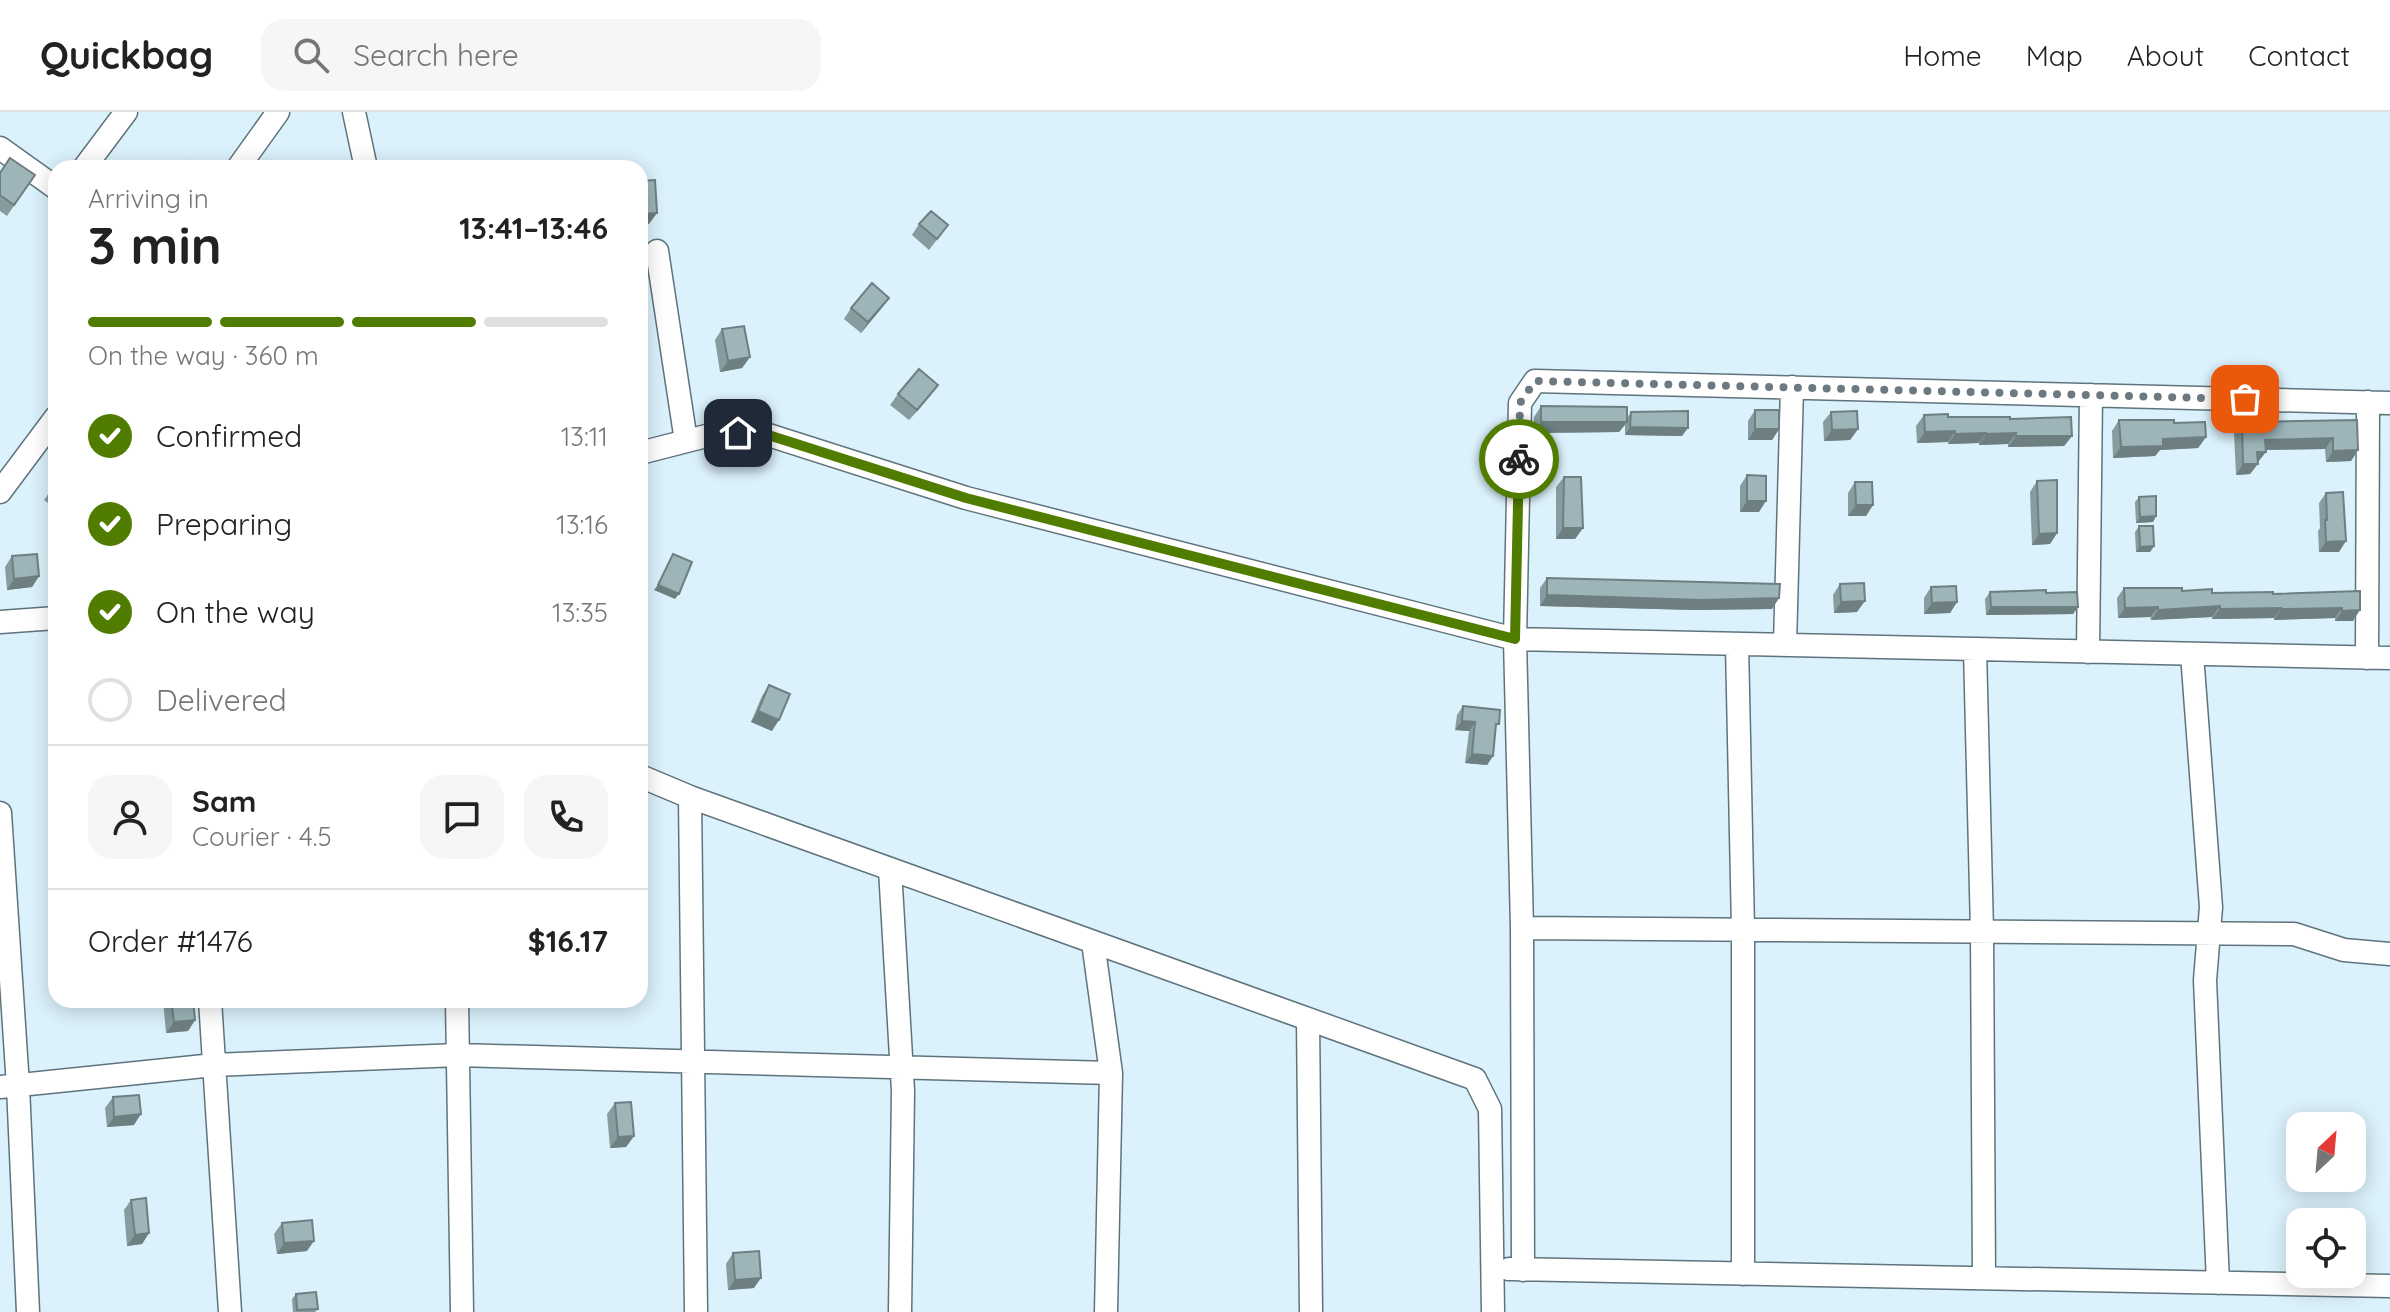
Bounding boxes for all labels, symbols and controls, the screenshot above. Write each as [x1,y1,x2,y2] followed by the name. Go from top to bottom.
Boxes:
[261,19,821,91] search box
[40,31,213,79] text: Quickbag
[289,33,333,77] icon: search
[353,36,519,74] text: Search here
[1903,38,1982,73] text: Home
[2026,38,2083,73] text: Map
[2127,38,2204,73] text: About
[2248,38,2350,73] text: Contact
[88,182,209,215] text: Arriving in
[459,209,608,247] text: 13:41–13:46
[88,212,222,277] text: 3 min
[88,339,319,372] text: On the way · 360 m
[2211,365,2279,433] pin
[2223,377,2267,421] icon: bag
[704,399,772,467] pin
[716,411,760,455] icon: home
[88,414,132,458] icon: check
[156,417,302,455] text: Confirmed
[1479,419,1559,499] courier
[561,420,608,453] text: 13:11
[1497,437,1541,481] icon: bike
[88,502,132,546] icon: check
[156,505,292,543] text: Preparing
[556,508,608,541] text: 13:16
[88,590,132,634] icon: check
[156,593,315,631] text: On the way
[552,596,608,629] text: 13:35
[156,681,287,719] text: Delivered
[88,775,172,859] button: person
[420,775,504,859] button: chat
[524,775,608,859] button: phone
[192,782,256,820] text: Sam
[192,820,332,853] text: Courier · 4.5
[88,922,253,960] text: Order #1476
[528,922,608,960] text: $16.17
[2286,1112,2366,1192] north arrow
[2286,1112,2366,1288] map controls
[2286,1208,2366,1288] button: locate

